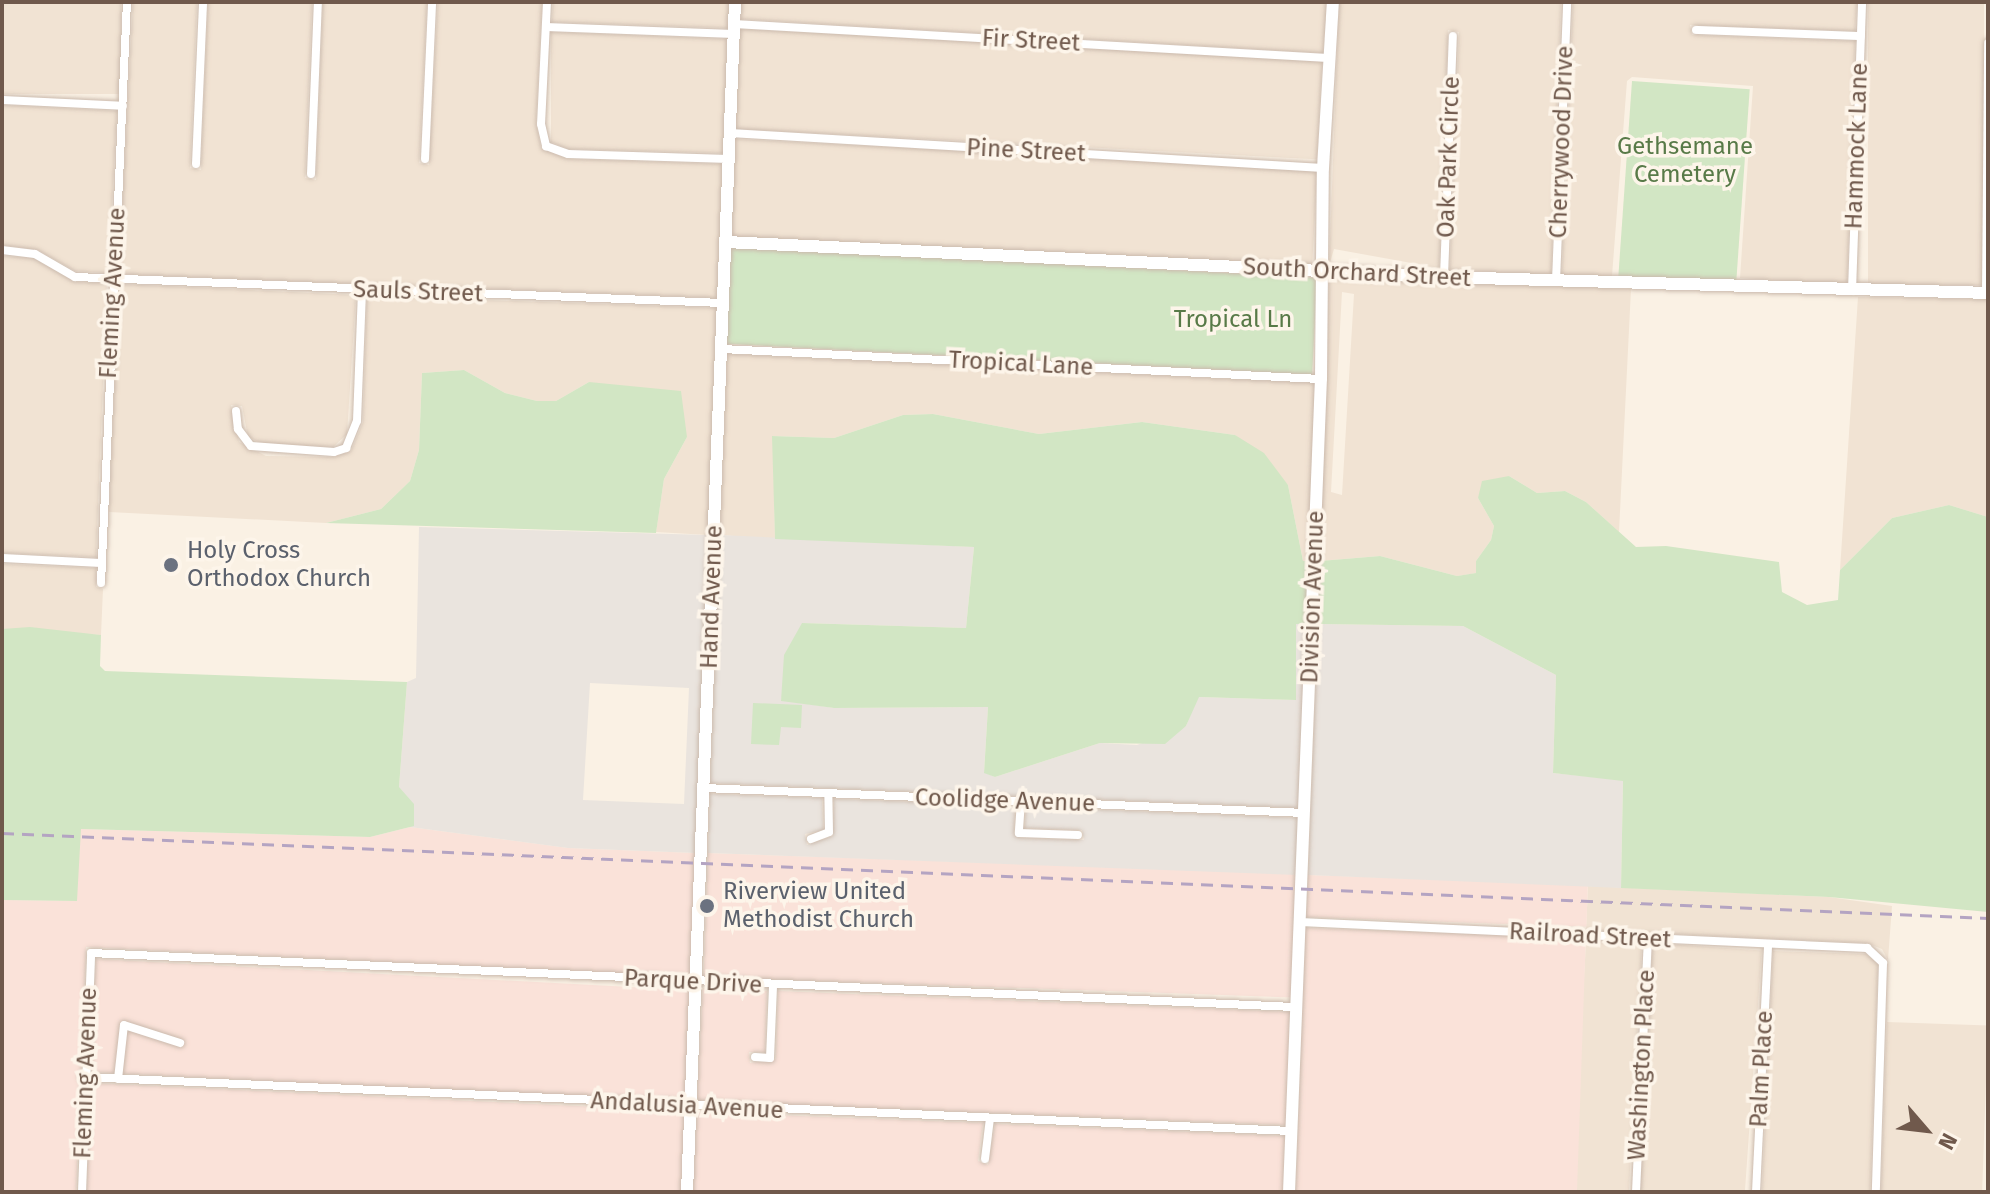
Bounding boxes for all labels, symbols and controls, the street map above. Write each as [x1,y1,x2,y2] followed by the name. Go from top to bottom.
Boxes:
[981,24,1081,58] street label: Fir Street
[1544,45,1580,239] street label: Cherrywood Drive
[1840,62,1874,230] street label: Hammock Lane
[1432,76,1466,238] street label: Oak Park Circle
[966,133,1086,169] street label: Pine Street
[1617,133,1753,189] park label: Gethsemane Cemetery
[94,207,132,379] street label: Fleming Avenue
[1242,253,1472,293] street label: South Orchard Street
[353,275,483,309] street label: Sauls Street
[1174,306,1292,334] park label: Tropical Ln
[948,346,1094,382] street label: Tropical Lane
[1296,510,1330,684] street label: Division Avenue
[695,525,729,669] street label: Hand Avenue
[187,537,371,593] place label: Holy Cross Orthodox Church
[162,556,180,574] marker: Holy Cross Orthodox Church
[914,783,1096,819] street label: Coolidge Avenue
[723,878,914,934] place label: Riverview United Methodist Church
[698,897,716,915] marker: Riverview United Methodist Church
[1508,917,1672,955] street label: Railroad Street
[623,964,763,1000] street label: Parque Drive
[1623,969,1661,1161] street label: Washington Place
[69,987,103,1159] street label: Fleming Avenue
[1745,1010,1779,1128] street label: Palm Place
[590,1087,784,1125] street label: Andalusia Avenue
[1886,1090,1966,1170] north arrow
[1932,1129,1963,1154] text: N

